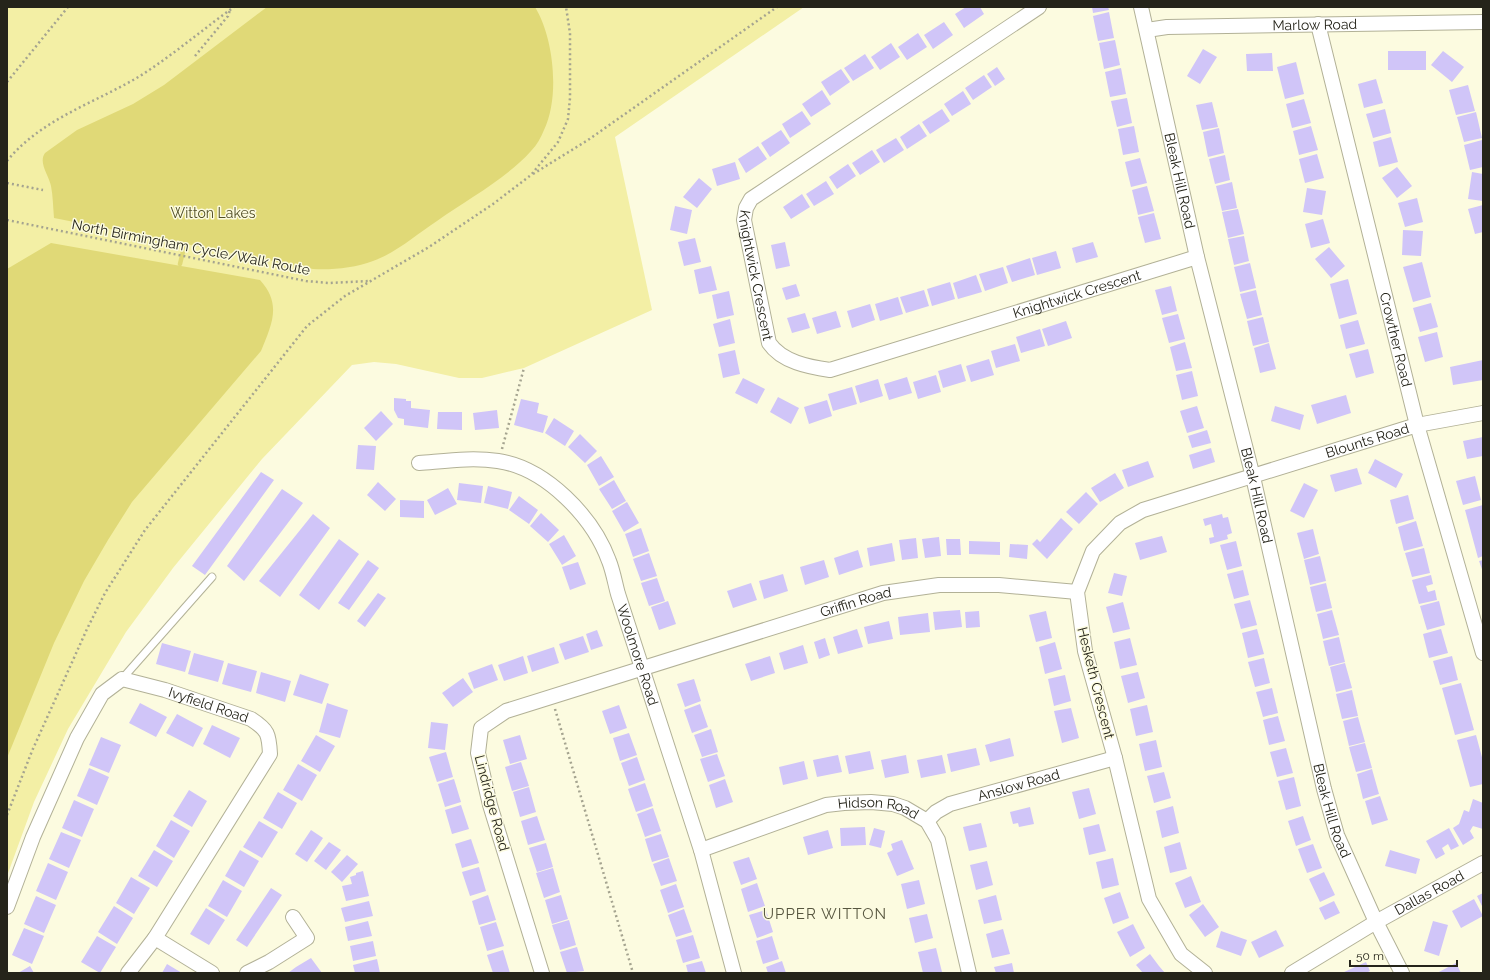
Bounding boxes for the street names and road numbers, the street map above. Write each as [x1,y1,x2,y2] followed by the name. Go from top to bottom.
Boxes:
[1272,16,1357,33] street label: Marlow Road
[1161,131,1198,230] street label: Bleak Hill Road
[736,209,776,342] street label: Knightwick Crescent
[71,216,311,278] street label: North Birmingham Cycle/Walk Route
[1011,267,1143,321] street label: Knightwick Crescent
[1377,291,1415,388] street label: Crowther Road
[1323,420,1411,461] street label: Blounts Road
[1238,446,1276,545] street label: Bleak Hill Road
[818,584,892,620] street label: Griffin Road
[614,602,662,708] street label: Woolmore Road
[1074,625,1118,741] street label: Hesketh Crescent
[166,684,251,726] street label: Ivyfield Road
[471,753,513,853] street label: Lindridge Road
[1310,762,1354,860] street label: Bleak Hill Road
[976,766,1061,804] street label: Anslow Road
[837,794,922,822] street label: Hidson Road
[1392,867,1467,918] street label: Dallas Road

